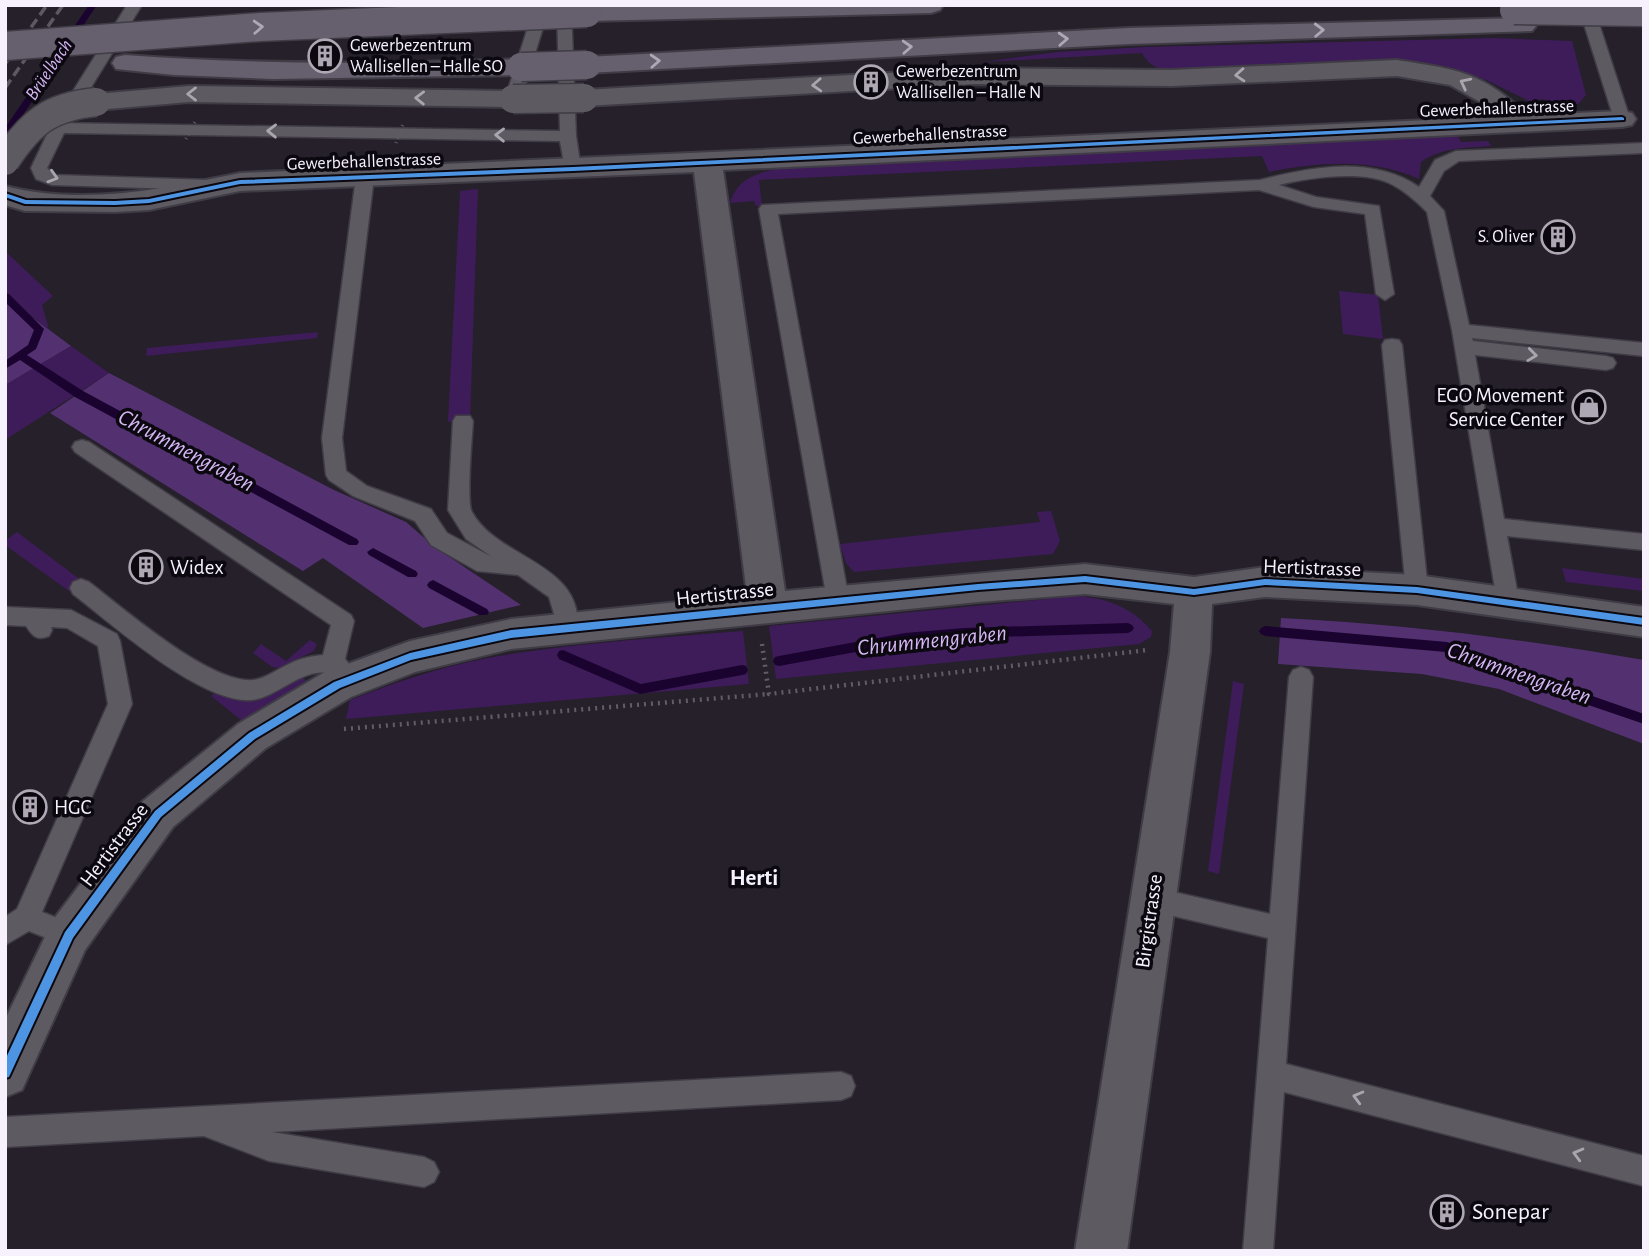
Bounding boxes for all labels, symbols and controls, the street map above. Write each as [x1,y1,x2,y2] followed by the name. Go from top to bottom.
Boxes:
[253,19,264,34] one-way arrow
[1314,22,1325,38] one-way arrow
[1058,32,1069,47] one-way arrow
[22,36,76,104] water label: Brüelbach
[306,37,344,75] building icon: Gewerbezentrum Wallisellen – Halle SO
[350,37,503,76] place label: Gewerbezentrum Wallisellen – Halle SO
[902,40,913,55] one-way arrow
[650,54,661,69] one-way arrow
[852,63,890,101] building icon: Gewerbezentrum Wallisellen – Halle N
[896,63,1041,102] place label: Gewerbezentrum Wallisellen – Halle N
[1234,67,1245,82] one-way arrow
[811,77,822,92] one-way arrow
[1460,78,1472,92] one-way arrow
[187,86,197,102] one-way arrow
[414,90,425,106] one-way arrow
[1420,97,1574,121] street label: Gewerbehallenstrasse
[852,122,1008,148] street label: Gewerbehallenstrasse
[266,124,277,139] one-way arrow
[494,127,504,143] one-way arrow
[287,150,441,174] street label: Gewerbehallenstrasse
[46,169,58,184] one-way arrow
[1539,218,1577,256] building icon: S. Oliver
[1478,228,1534,246] place label: S. Oliver
[1526,347,1538,362] one-way arrow
[1436,385,1564,430] place label: EGO Movement Service Center
[1570,388,1608,426] shop icon: EGO Movement Service Center
[114,406,258,496] water label: Chrummengraben
[127,548,165,586] building icon: Widex
[1263,556,1361,580] street label: Hertistrasse
[170,557,224,578] place label: Widex
[675,578,775,610] street label: Hertistrasse
[856,622,1008,660] water label: Chrummengraben
[1444,639,1594,709] water label: Chrummengraben
[11,788,49,826] building icon: HGC
[54,797,92,818] place label: HGC
[76,799,152,891] street label: Hertistrasse
[730,867,778,890] district label: Herti
[1132,873,1166,969] street label: Birgistrasse
[1352,1091,1364,1105] one-way arrow
[1572,1148,1584,1162] one-way arrow
[1428,1193,1466,1231] building icon: Sonepar
[1472,1200,1549,1224] place label: Sonepar

